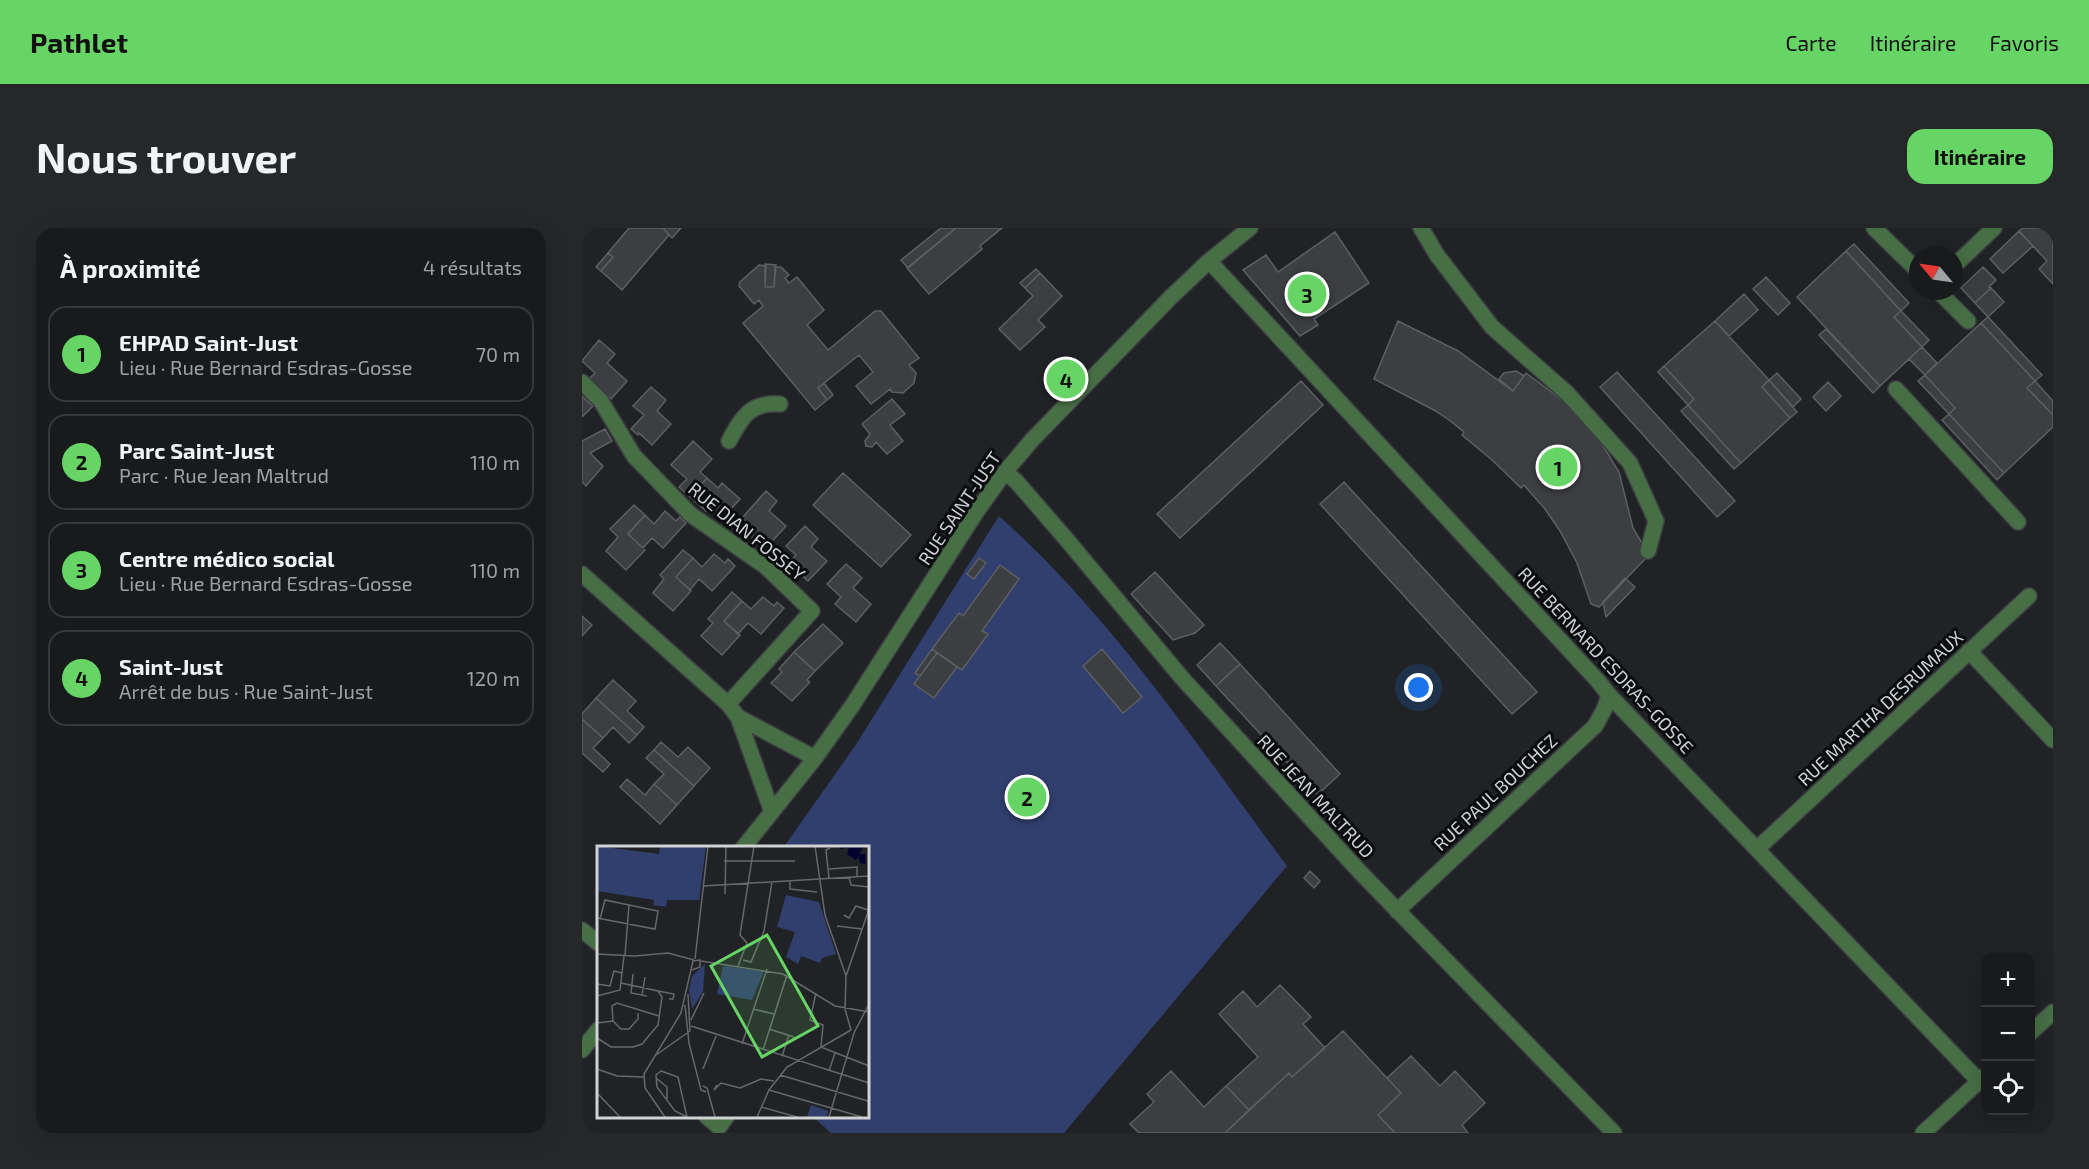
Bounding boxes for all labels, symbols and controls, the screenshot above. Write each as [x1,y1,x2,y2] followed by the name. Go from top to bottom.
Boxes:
[30,25,128,59] text: Pathlet
[1785,30,1837,55] text: Carte
[1870,30,1956,55] text: Itinéraire
[1989,30,2059,55] text: Favoris
[1907,129,2053,184] button: Itinéraire
[36,131,296,181] text: Nous trouver
[1909,246,1963,300] north arrow
[60,252,201,283] text: À proximité
[423,255,522,279] text: 4 résultats
[1288,272,1326,316] pin: 3
[119,329,298,355] text: EHPAD Saint-Just
[77,342,86,366] text: 1
[476,342,520,366] text: 70 m
[119,355,412,379] text: Lieu · Rue Bernard Esdras-Gosse
[1046,356,1086,402] pin: 4
[119,437,274,463] text: Parc Saint-Just
[1538,444,1578,490] pin: 1
[913,447,1005,569] street label: RUE SAINT-JUST
[76,450,87,474] text: 2
[470,450,520,474] text: 110 m
[119,463,329,487] text: Parc · Rue Jean Maltrud
[684,477,810,585] street label: RUE DIAN FOSSEY
[119,545,334,571] text: Centre médico social
[76,558,87,582] text: 3
[470,558,520,582] text: 110 m
[1514,562,1698,758] street label: RUE BERNARD ESDRAS-GOSSE
[119,571,412,595] text: Lieu · Rue Bernard Esdras-Gosse
[1793,626,1967,790] street label: RUE MARTHA DESRUMAUX
[119,653,223,679] text: Saint-Just
[75,666,88,690] text: 4
[467,666,520,690] text: 120 m
[1404,673,1433,702] your location
[119,679,373,703] text: Arrêt de bus · Rue Saint-Just
[1429,729,1561,855] street label: RUE PAUL BOUCHEZ
[1253,730,1379,862] street label: RUE JEAN MALTRUD
[1008,774,1046,820] pin: 2
[597,846,868,1118] inset map
[1981,953,2035,1115] map controls
[1981,953,2035,1007] button: +
[1981,1007,2035,1061] button: −
[1981,1061,2035,1115] button: locate

